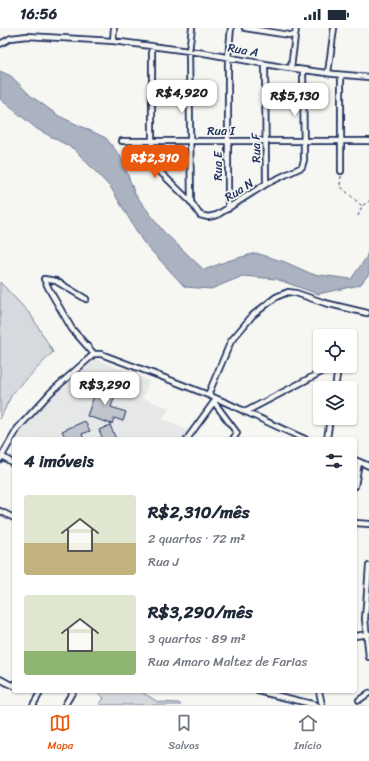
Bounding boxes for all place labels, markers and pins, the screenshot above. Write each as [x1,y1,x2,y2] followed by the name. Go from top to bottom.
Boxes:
[145,80,219,114] pin: R$4,920
[258,83,332,117] pin: R$5,130
[118,145,192,179] pin: R$2,310
[68,372,142,406] pin: R$3,290

